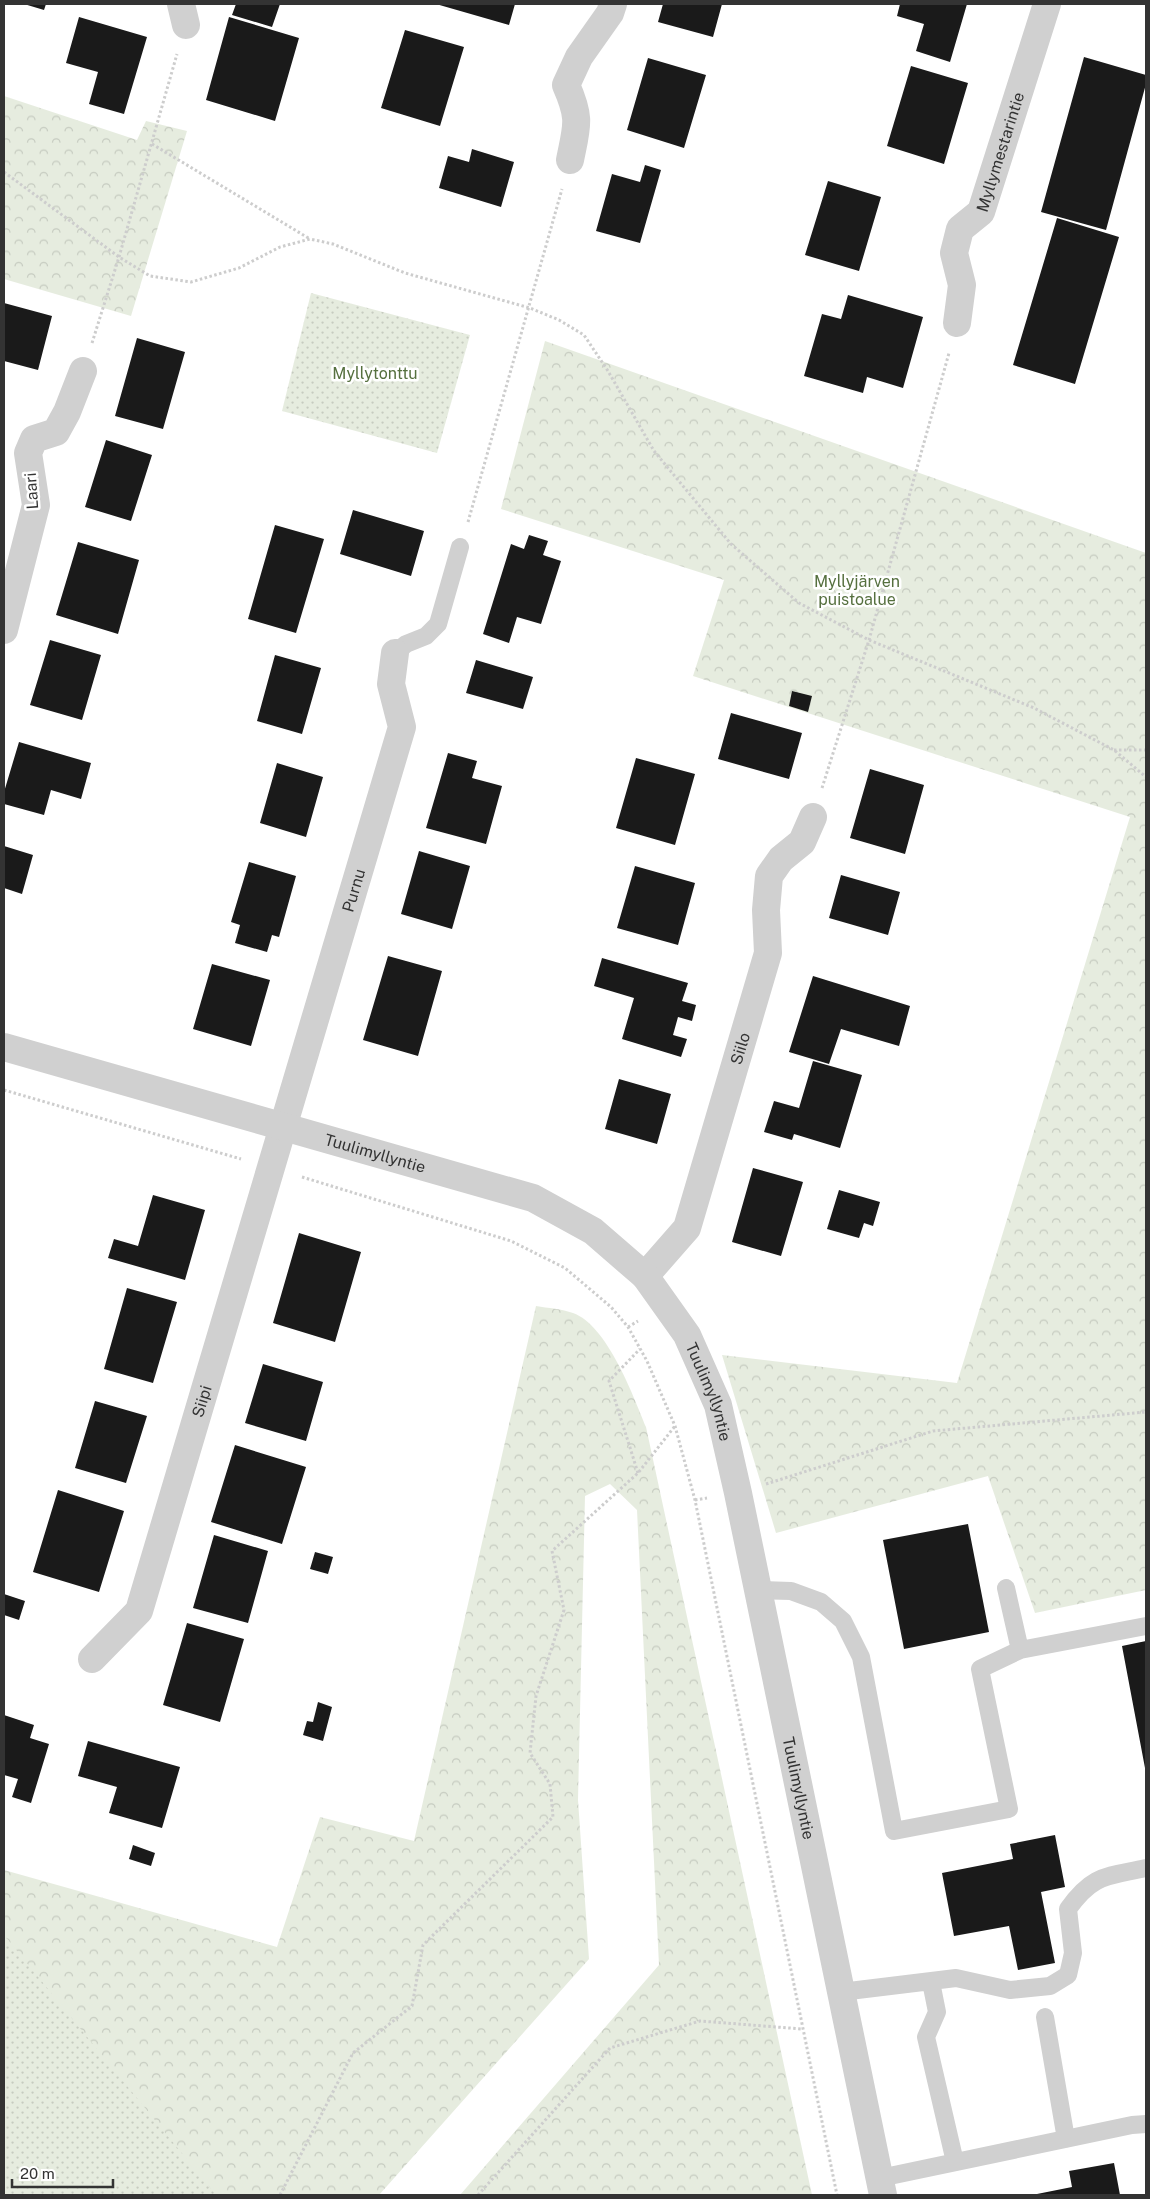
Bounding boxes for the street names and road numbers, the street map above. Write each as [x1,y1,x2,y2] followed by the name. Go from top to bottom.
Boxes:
[973,90,1028,215] street label: Myllymestarintie
[21,472,42,510] street label: Laari
[338,867,369,914] street label: Purnu
[727,1030,754,1067] street label: Siilo
[322,1130,428,1177] street label: Tuulimyllyntie
[682,1340,735,1443] street label: Tuulimyllyntie
[188,1383,216,1420] street label: Siipi
[779,1735,818,1841] street label: Tuulimyllyntie

